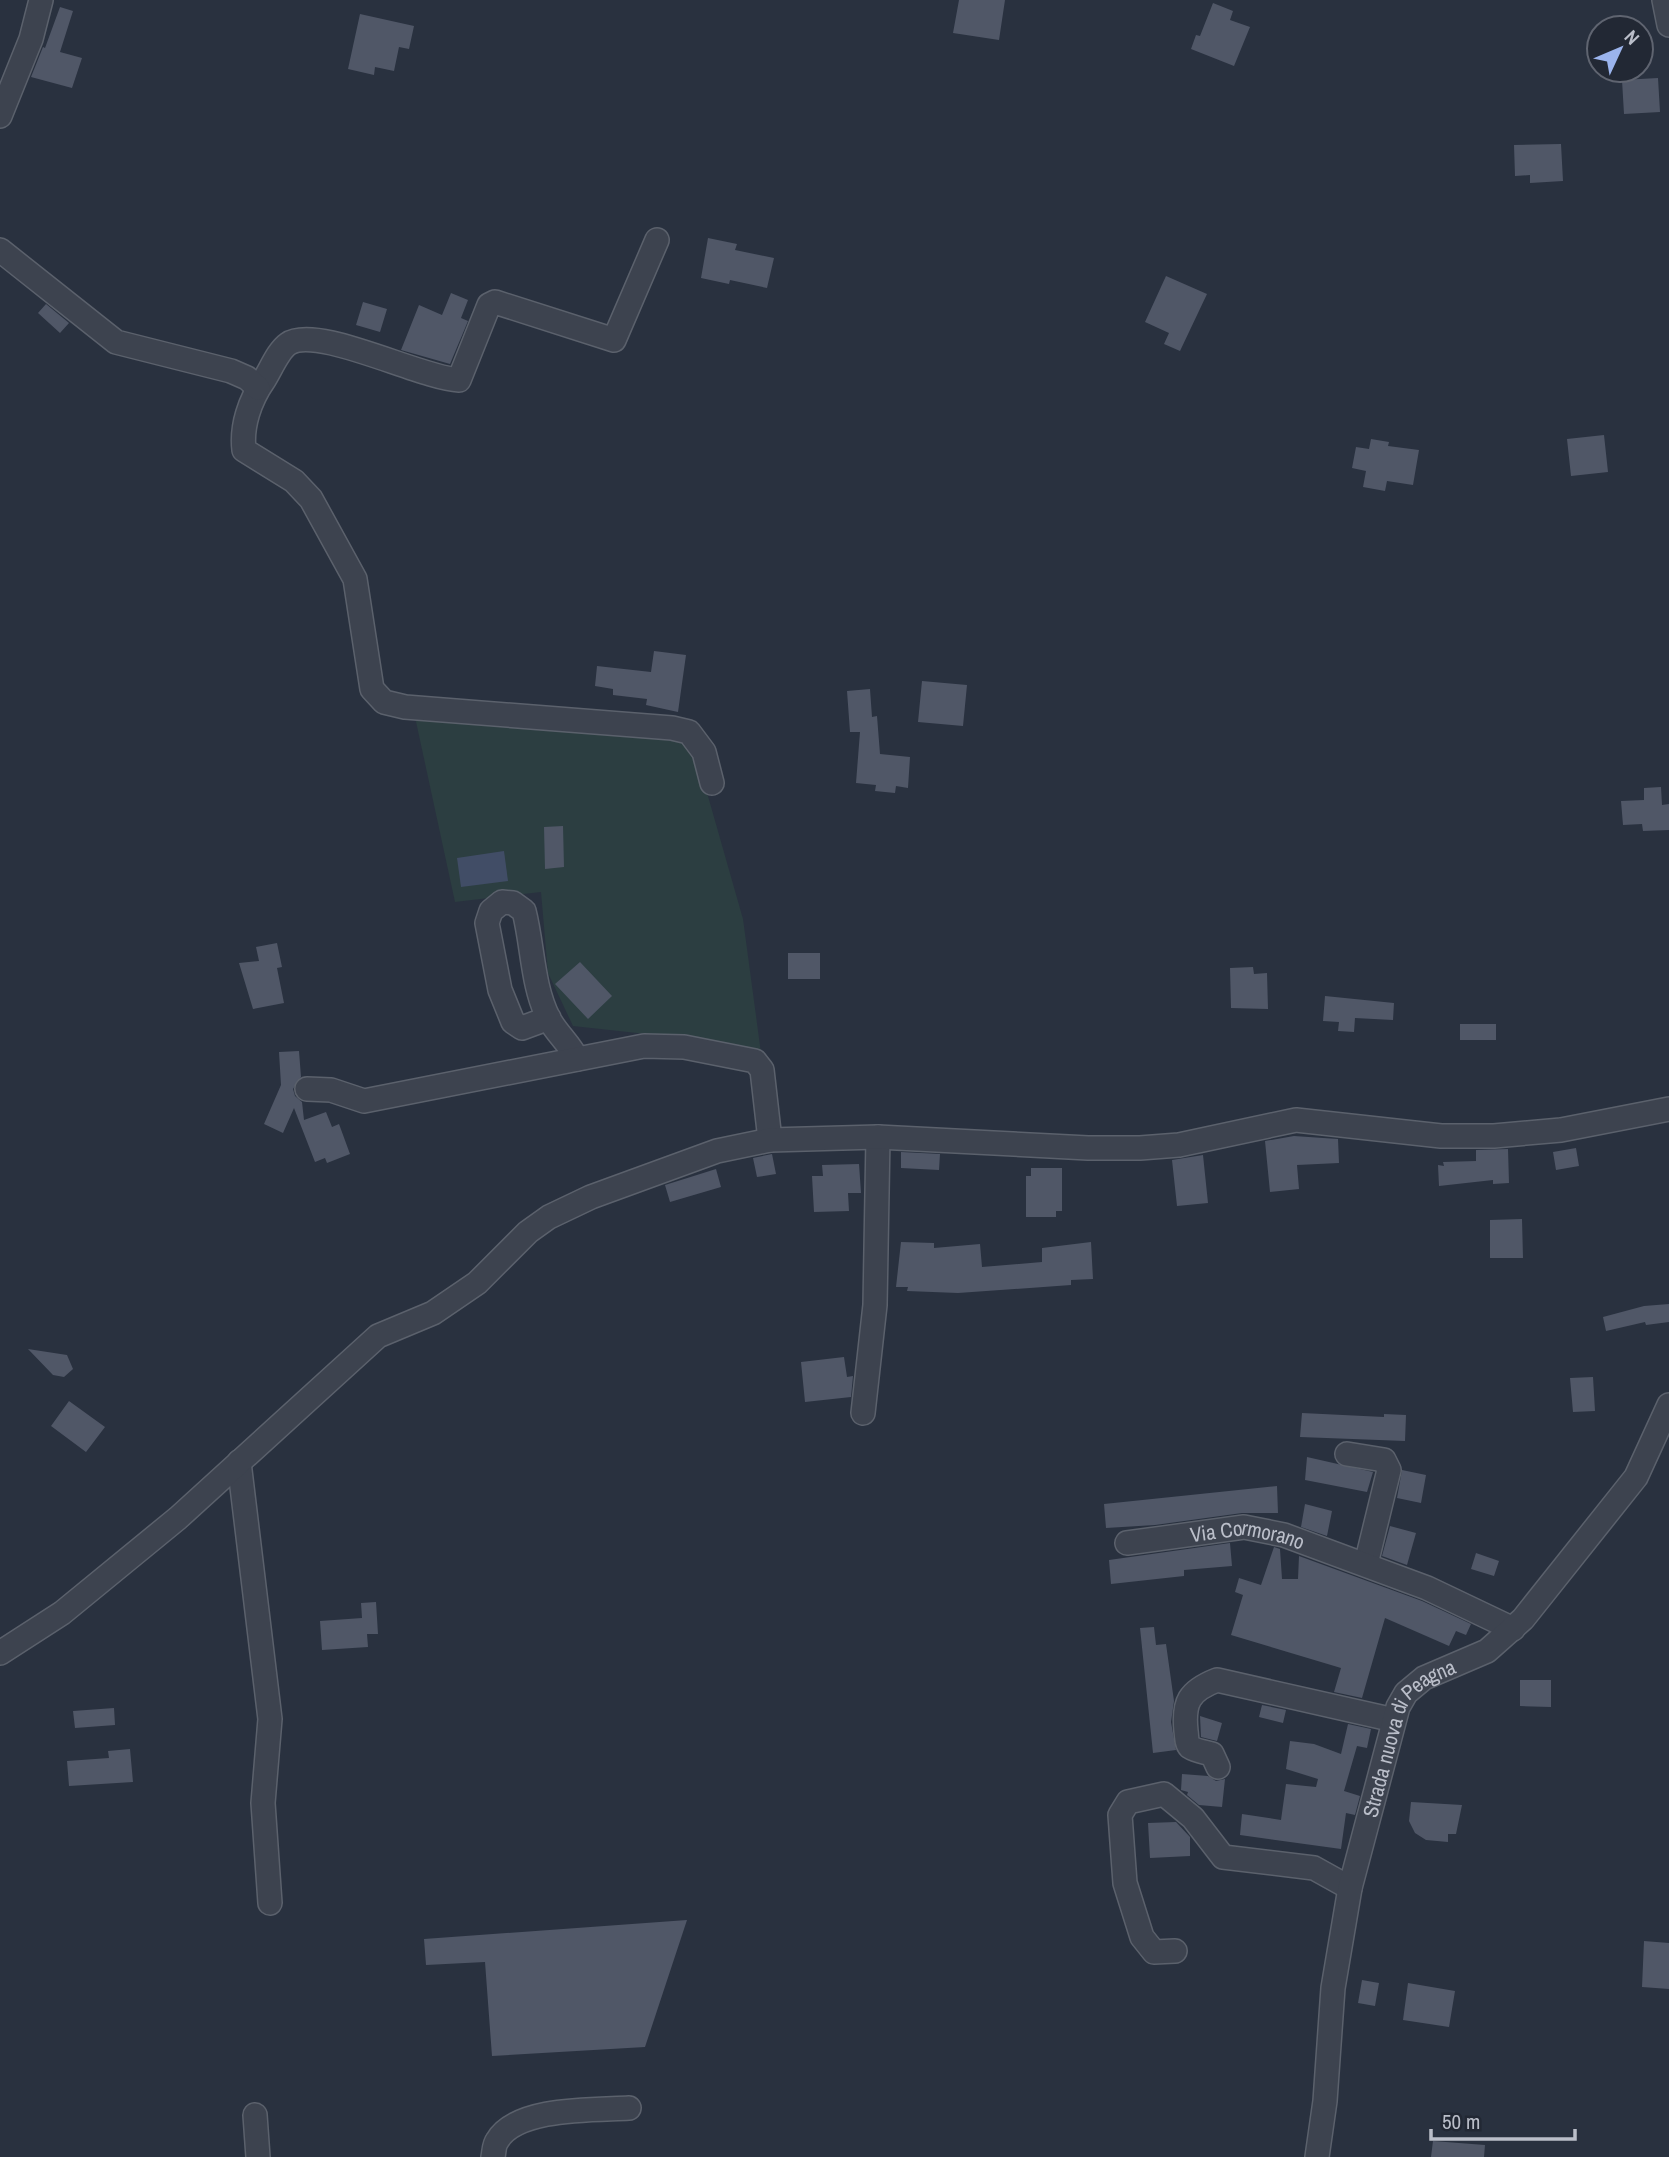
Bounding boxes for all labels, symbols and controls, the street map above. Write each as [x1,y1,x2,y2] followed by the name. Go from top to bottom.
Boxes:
[1585,14,1655,84] north arrow
[1619,24,1645,50] text: N
[1188,1512,1309,1556] street label: Via Cormorano
[1355,1652,1460,1820] street label: Strada nuova di Peagna
[1431,2098,1574,2142] scale bar
[1442,2107,1480,2136] text: 50 m

